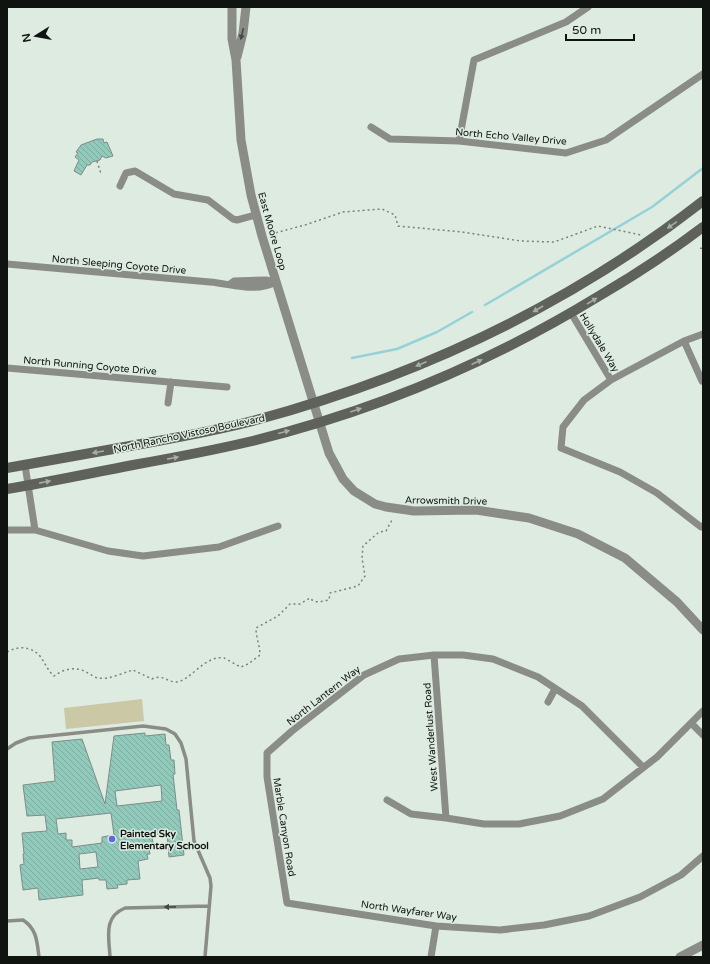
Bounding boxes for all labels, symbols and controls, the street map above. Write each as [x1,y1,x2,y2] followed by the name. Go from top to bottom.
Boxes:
[16,16,56,56] north arrow
[566,16,634,42] scale bar
[572,23,601,37] text: 50 m
[239,28,245,40] one-way arrow
[19,32,34,43] text: N
[455,126,567,148] street label: North Echo Valley Drive
[255,191,289,272] street label: East Moore Loop
[667,221,677,229] one-way arrow
[51,253,187,277] street label: North Sleeping Coyote Drive
[586,297,598,304] one-way arrow
[532,305,544,312] one-way arrow
[577,311,622,375] street label: Hollydale Way
[23,354,157,378] street label: North Running Coyote Drive
[471,359,483,365] one-way arrow
[415,361,426,367] one-way arrow
[351,407,363,413] one-way arrow
[112,412,266,456] street label: North Rancho Vistoso Boulevard
[278,429,290,435] one-way arrow
[92,449,104,455] one-way arrow
[167,454,179,460] one-way arrow
[39,479,52,485] one-way arrow
[405,494,488,508] street label: Arrowsmith Drive
[284,663,363,728] street label: North Lantern Way
[421,682,441,792] street label: West Wanderlust Road
[270,777,298,877] street label: Marble Canyon Road
[120,828,209,852] place label: Painted Sky Elementary School
[107,834,117,844] marker: Painted Sky Elementary School
[360,898,458,924] street label: North Wayfarer Way
[163,904,176,910] one-way arrow

